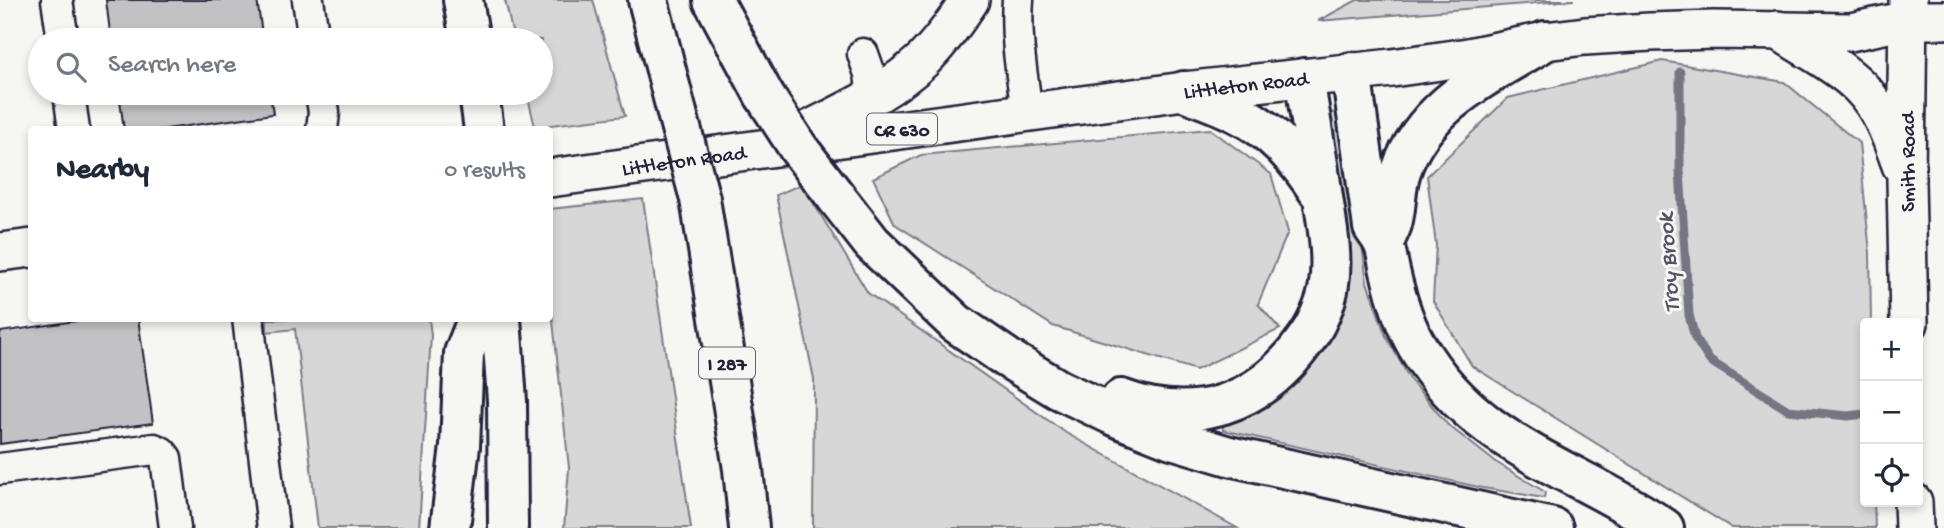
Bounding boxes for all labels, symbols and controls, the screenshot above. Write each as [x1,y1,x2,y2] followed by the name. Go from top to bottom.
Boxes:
[28,28,553,105] search box
[52,48,90,86] icon: search
[108,51,236,82] text: Search here
[1182,68,1311,107] street label: Littleton Road
[1898,110,1923,212] street label: Smith Road
[867,113,937,144] road number: CR 630
[620,142,750,184] street label: Littleton Road
[56,154,149,189] text: Nearby
[444,158,525,185] text: 0 results
[1653,209,1687,313] water label: Troy Brook
[1860,318,1923,507] map controls
[1860,318,1923,381] button: +
[699,348,755,378] road number: I 287
[1860,381,1923,444] button: −
[1860,444,1923,507] button: locate

